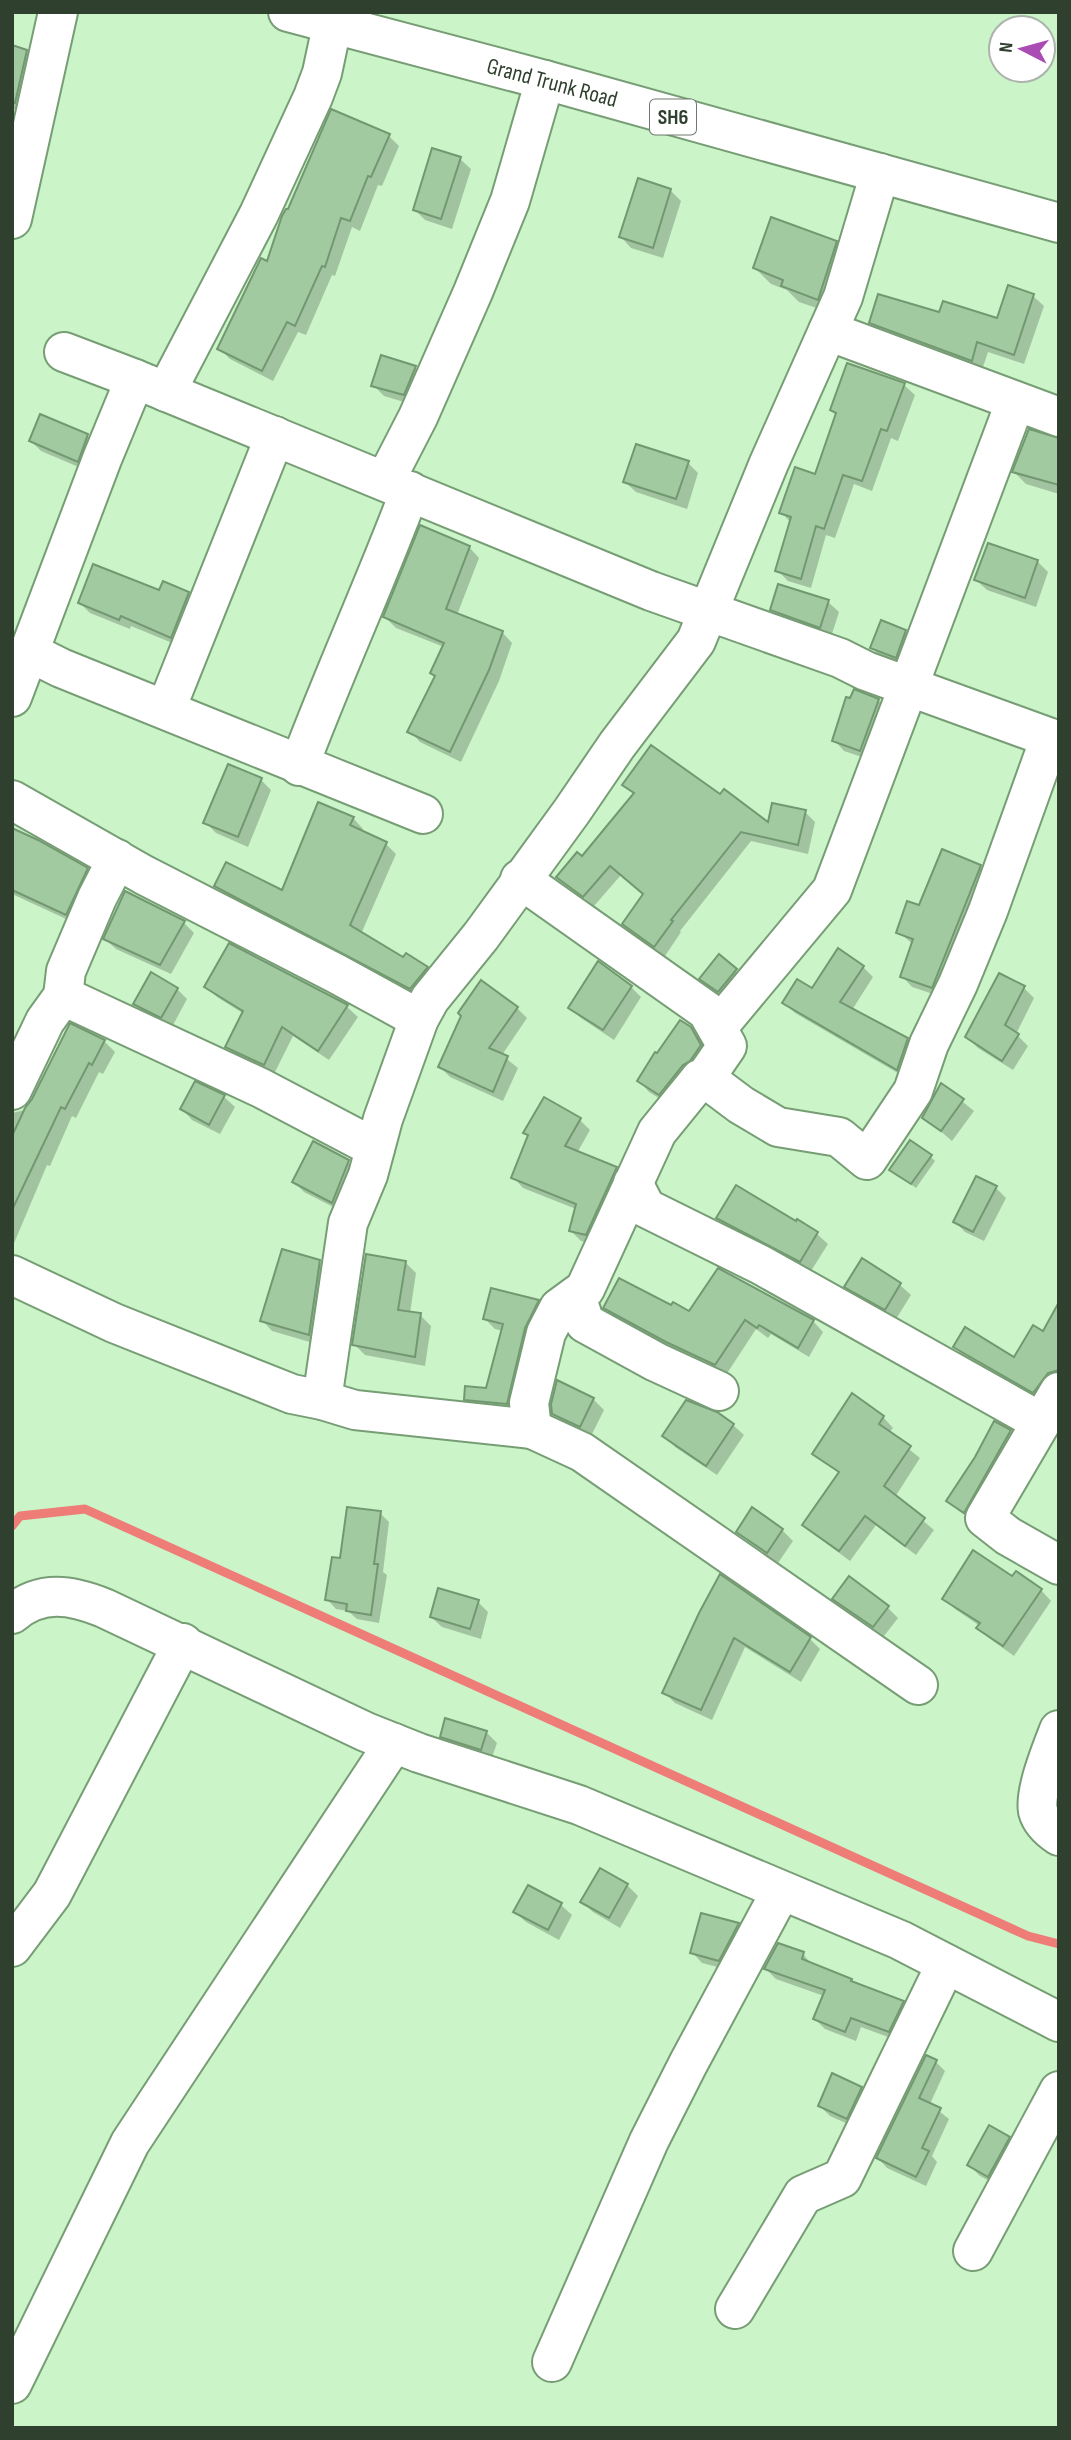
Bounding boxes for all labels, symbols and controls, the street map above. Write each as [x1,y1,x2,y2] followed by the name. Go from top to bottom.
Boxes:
[987,14,1057,84] north arrow
[995,41,1019,54] text: N
[484,52,620,114] street label: Grand Trunk Road
[650,100,696,134] road number: SH6

